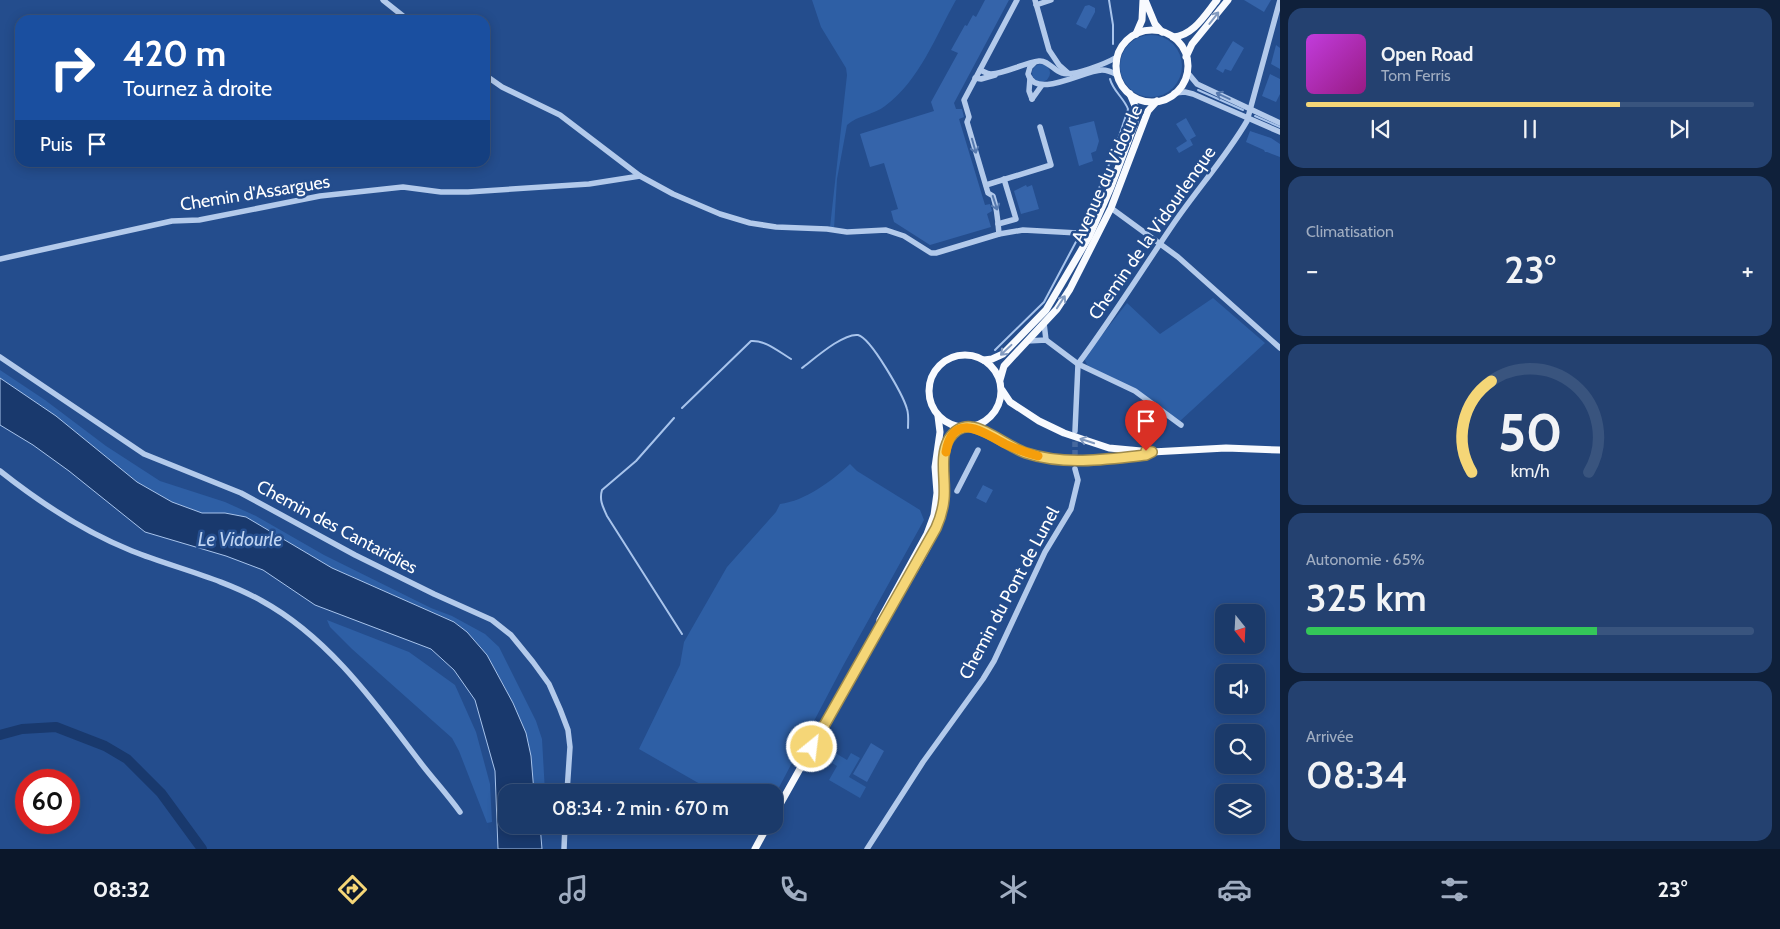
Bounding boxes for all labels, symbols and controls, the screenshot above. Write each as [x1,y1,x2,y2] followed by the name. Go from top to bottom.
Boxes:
[1209,11,1219,25] one-way arrow
[123,32,226,75] text: 420 m
[40,35,105,100] icon: right
[1381,43,1473,66] text: Open Road
[1381,66,1451,85] text: Tom Ferris
[123,75,272,102] text: Tournez à droite
[1216,91,1231,101] one-way arrow
[1067,102,1147,246] street label: Avenue du Vidourle
[1367,115,1395,143] icon: previous
[1516,115,1544,143] icon: pause
[1665,115,1693,143] icon: next
[83,130,111,158] icon: arrive
[40,133,73,156] text: Puis
[970,138,980,154] one-way arrow
[1084,142,1220,324] street label: Chemin de la Vidourlenque
[179,170,331,216] street label: Chemin d'Assargues
[990,195,1000,211] one-way arrow
[1306,222,1394,241] text: Climatisation
[1504,246,1556,293] text: 23°
[1306,253,1318,287] text: −
[1742,253,1754,287] text: +
[1056,295,1066,309] one-way arrow
[1000,344,1013,356] one-way arrow
[1125,400,1167,451] pin
[1498,401,1562,464] text: 50
[1132,407,1160,435] icon: arrive
[1080,436,1096,446] one-way arrow
[1510,460,1550,481] text: km/h
[253,475,421,579] street label: Chemin des Cantaridies
[954,502,1064,683] street label: Chemin du Pont de Lunel
[198,528,282,551] water label: Le Vidourle
[1306,550,1425,569] text: Autonomie · 65%
[1306,574,1427,621] text: 325 km
[1215,604,1265,654] north arrow
[1215,604,1265,834] map controls
[1215,664,1265,714] button: sound
[785,720,837,772] position arrow
[1215,724,1265,774] button: search
[1306,727,1353,746] text: Arrivée
[1306,751,1407,798] text: 08:34
[15,769,80,834] speed limit sign: 60
[1215,784,1265,834] button: layers
[552,797,729,820] text: 08:34 · 2 min · 670 m
[335,872,370,907] icon: directions
[556,872,591,907] icon: music
[776,872,811,907] icon: phone
[996,872,1031,907] icon: climate
[1217,872,1252,907] icon: car
[1437,872,1472,907] icon: filters
[93,876,150,903] text: 08:32
[1657,876,1687,903] text: 23°

